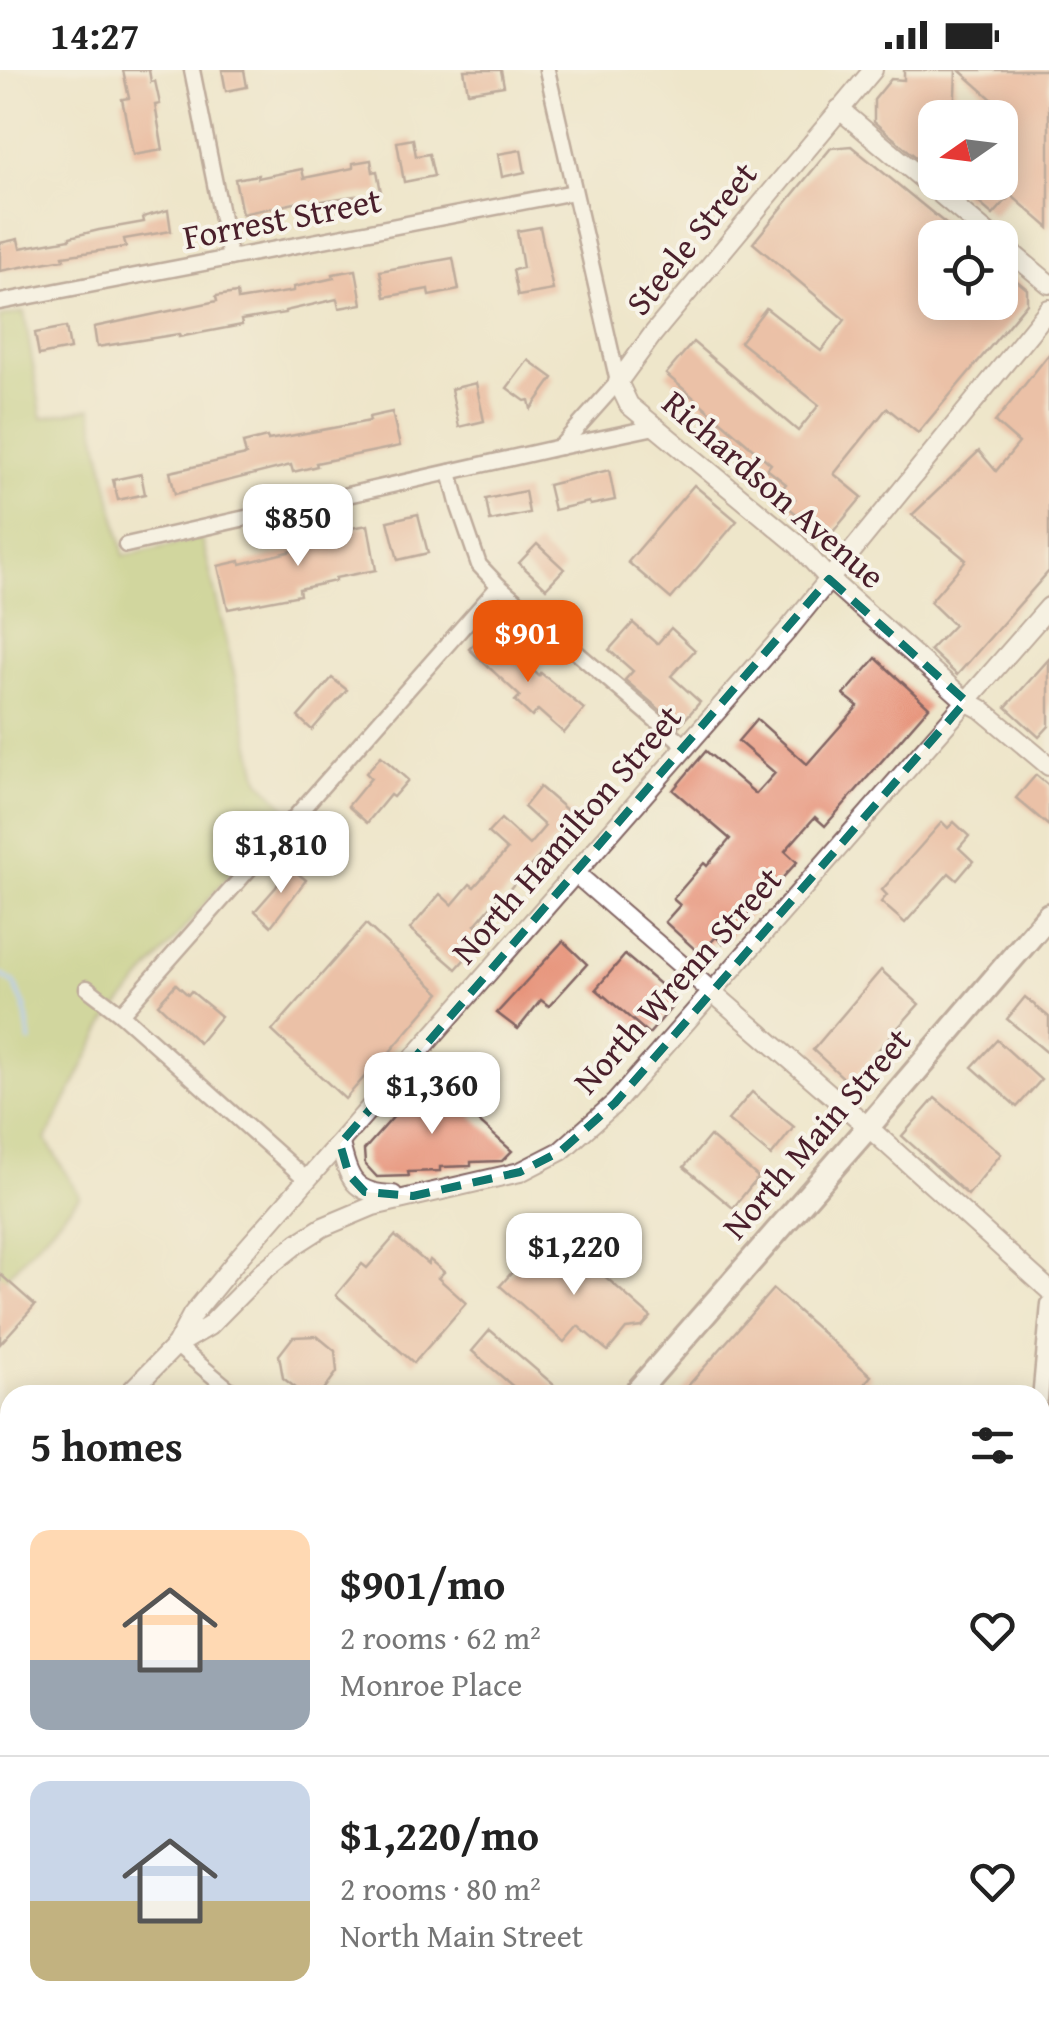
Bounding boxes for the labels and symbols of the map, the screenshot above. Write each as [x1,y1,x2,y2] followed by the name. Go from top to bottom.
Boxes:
[918,100,1018,200] north arrow
[613,150,769,326] street label: Steele Street
[179,174,385,262] street label: Forrest Street
[651,378,897,600] street label: Richardson Avenue
[239,484,357,569] pin: $850
[469,600,587,685] pin: $901
[439,693,693,975] street label: North Hamilton Street
[200,811,362,896] pin: $1,810
[561,855,793,1105] street label: North Wrenn Street
[710,1016,922,1250] street label: North Main Street
[351,1052,513,1137] pin: $1,360
[493,1213,655,1298] pin: $1,220

